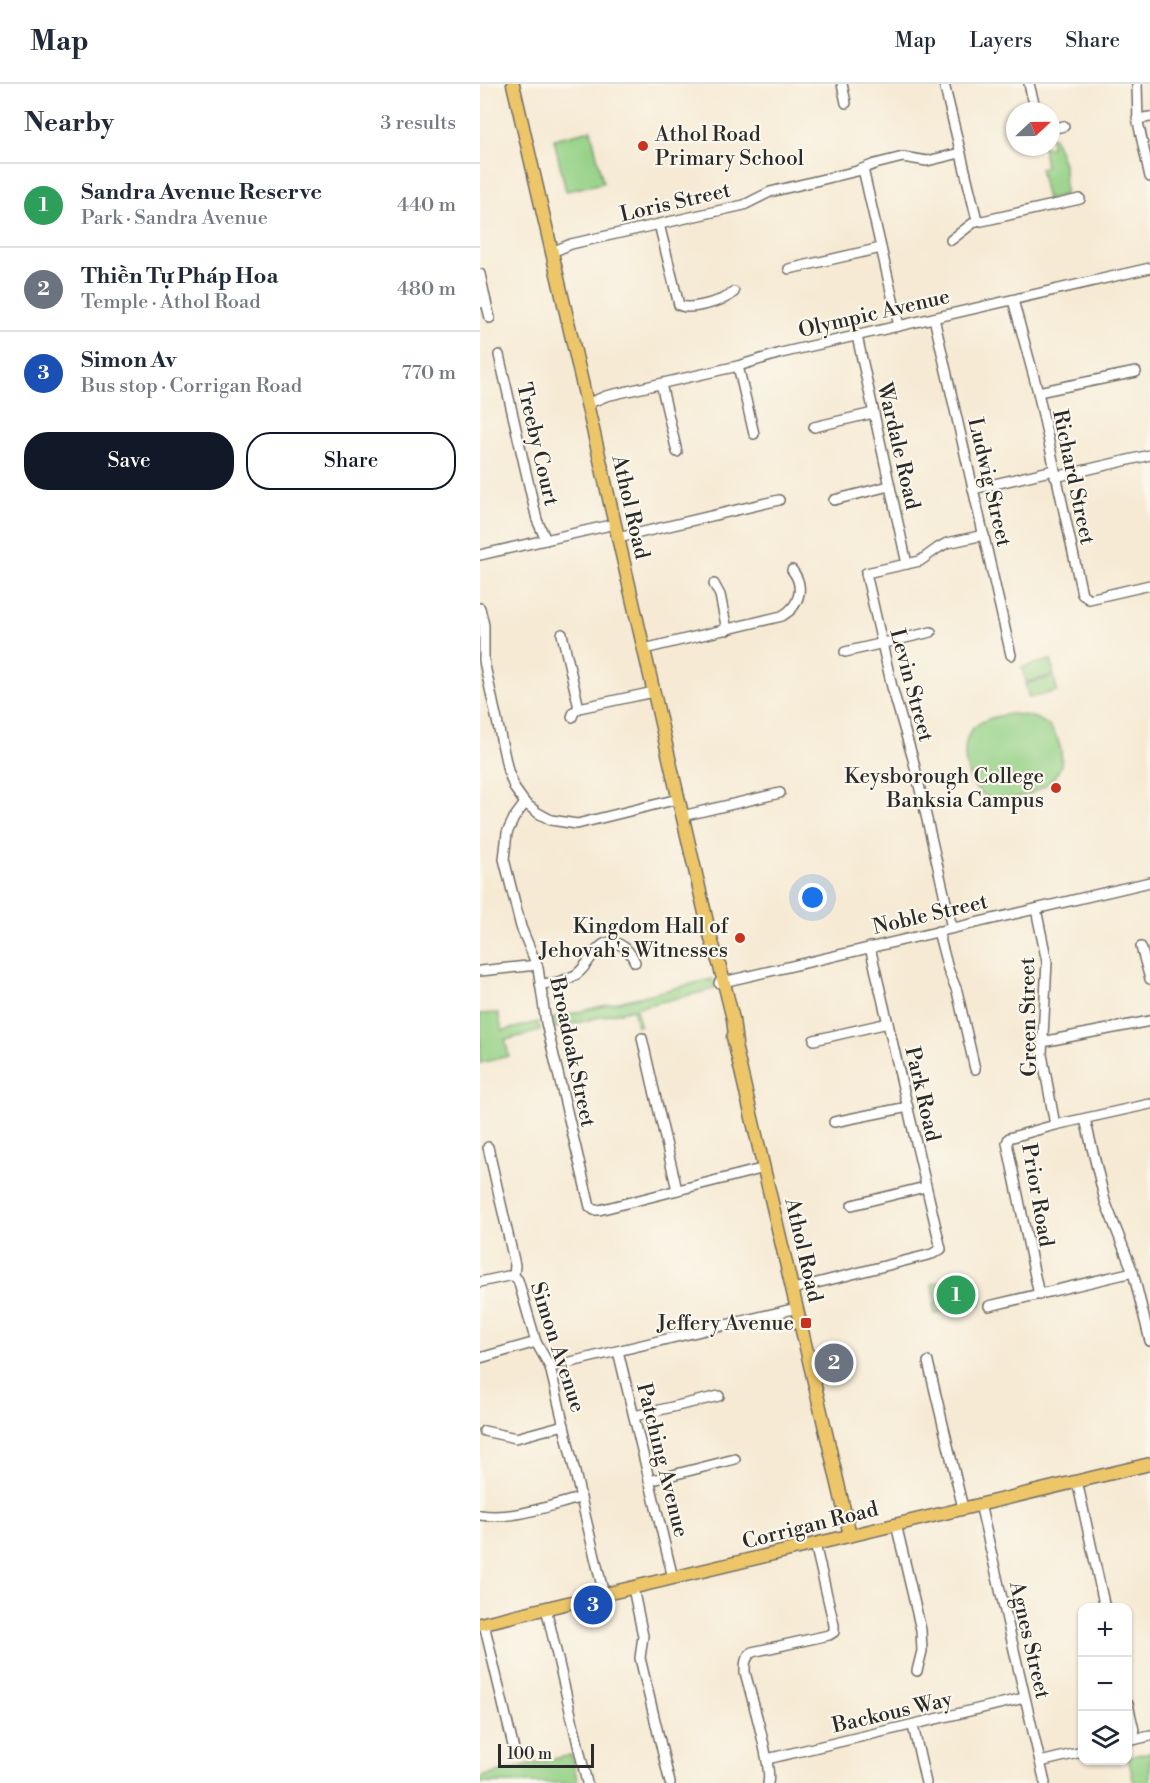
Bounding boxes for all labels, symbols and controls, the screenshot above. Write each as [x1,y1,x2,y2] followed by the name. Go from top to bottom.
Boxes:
[30,24,89,59] text: Map
[895,28,936,54] text: Map
[969,28,1032,54] text: Layers
[1065,28,1120,54] text: Share
[1006,102,1060,156] north arrow
[24,107,114,139] text: Nearby
[380,111,456,136] text: 3 results
[654,122,804,172] place label: Athol Road Primary School
[636,139,650,153] marker: Athol Road Primary School
[617,178,734,228] street label: Loris Street
[81,179,322,206] text: Sandra Avenue Reserve
[39,193,48,218] text: 1
[397,193,456,218] text: 440 m
[81,206,268,231] text: Park · Sandra Avenue
[81,263,278,290] text: Thiền Tự Pháp Hoa
[37,277,50,302] text: 2
[397,277,456,302] text: 480 m
[796,284,952,344] street label: Olympic Avenue
[81,290,261,315] text: Temple · Athol Road
[81,347,176,374] text: Simon Av
[37,361,50,386] text: 3
[401,361,456,386] text: 770 m
[81,374,302,399] text: Bus stop · Corrigan Road
[871,379,925,512] street label: Wardale Road
[510,380,564,509] street label: Treeby Court
[1046,407,1100,548] street label: Richard Street
[962,415,1017,550] street label: Ludwig Street
[24,432,234,490] button: Save
[246,432,456,490] button: Share
[605,452,655,562] street label: Athol Road
[884,626,939,745] street label: Levin Street
[844,764,1044,814] place label: Keysborough College Banksia Campus
[1049,781,1063,795] marker: Keysborough College Banksia Campus
[798,883,827,912] your location
[870,889,991,941] street label: Noble Street
[538,914,729,964] place label: Kingdom Hall of Jehovah's Witnesses
[733,931,747,945] marker: Kingdom Hall of Jehovah's Witnesses
[1015,956,1043,1077] street label: Green Street
[543,974,601,1130] street label: Broadoak Street
[898,1044,946,1144] street label: Park Road
[1015,1141,1059,1249] street label: Prior Road
[778,1195,828,1305] street label: Athol Road
[936,1272,976,1318] pin: 1
[524,1279,590,1416] street label: Simon Avenue
[656,1311,794,1337] place label: Jeffery Avenue
[799,1316,813,1330] marker: Jeffery Avenue
[814,1340,854,1386] pin: 2
[630,1380,694,1540] street label: Patching Avenue
[740,1497,881,1555] street label: Corrigan Road
[1003,1578,1055,1702] street label: Agnes Street
[574,1582,612,1628] pin: 3
[1078,1603,1132,1765] map controls
[1078,1603,1132,1657] button: +
[1078,1657,1132,1711] button: −
[829,1686,956,1740] street label: Backous Way
[1078,1711,1132,1765] button: layers
[498,1741,594,1768] scale bar
[507,1744,552,1764] text: 100 m

